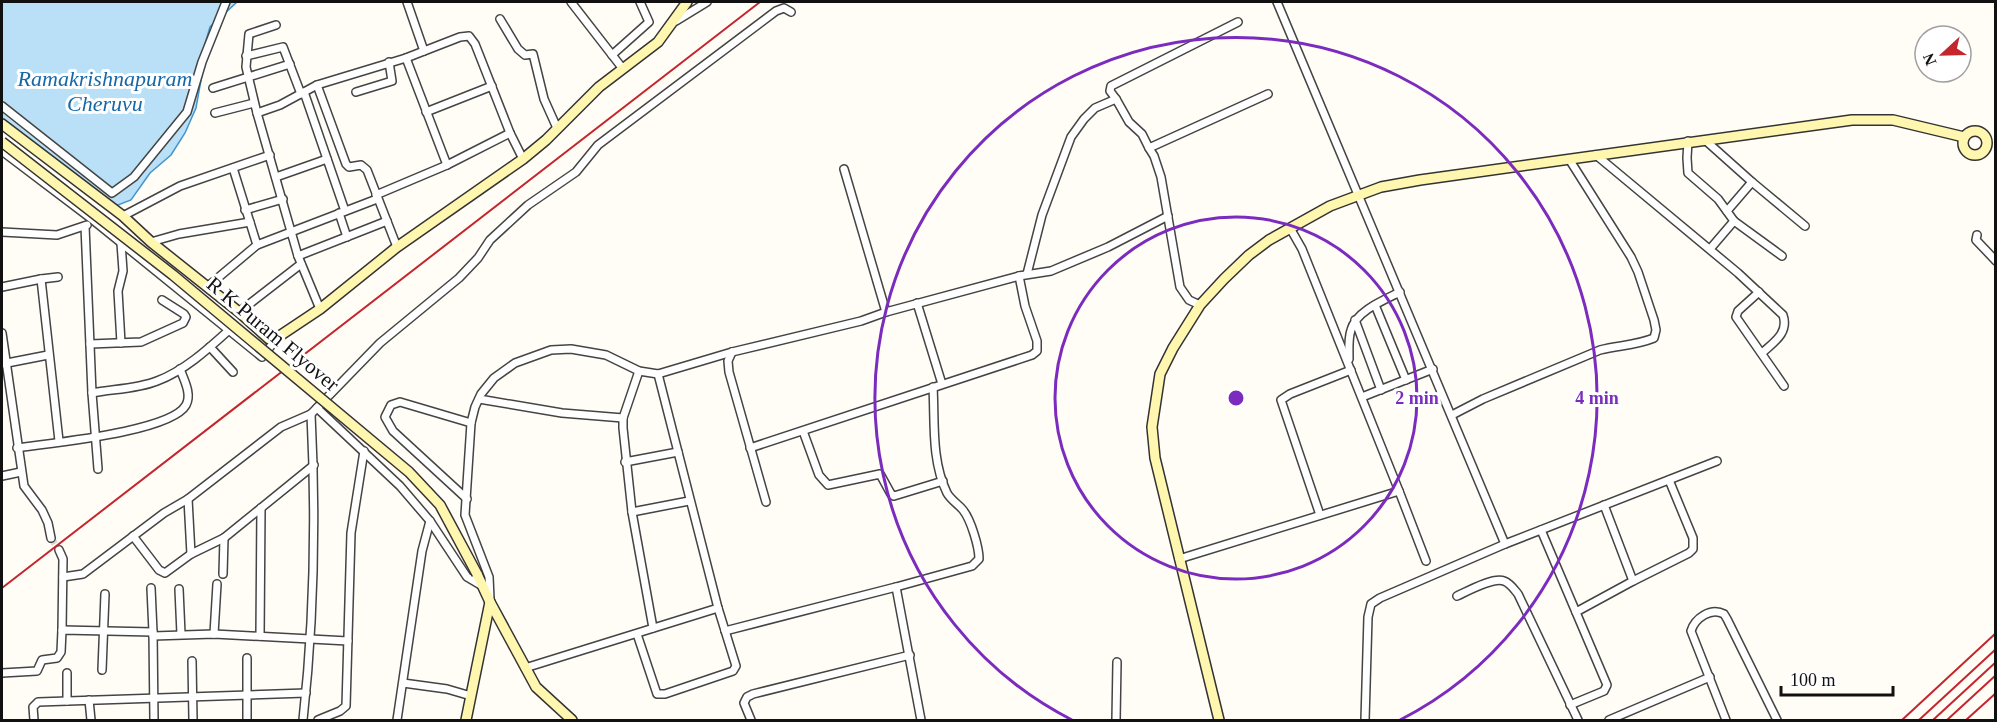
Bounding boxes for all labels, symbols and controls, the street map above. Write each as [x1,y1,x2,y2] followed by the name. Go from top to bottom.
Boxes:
[1913,24,1973,84] north arrow
[1919,50,1940,68] text: N
[17,66,192,116] water label: Ramakrishnapuram Cheruvu
[202,272,344,396] street label: R K Puram Flyover
[1226,388,1246,408] centre of rings
[1395,388,1439,408] text: 2 min
[1575,388,1619,408] text: 4 min
[1781,659,1894,697] scale bar
[1790,670,1836,690] text: 100 m

